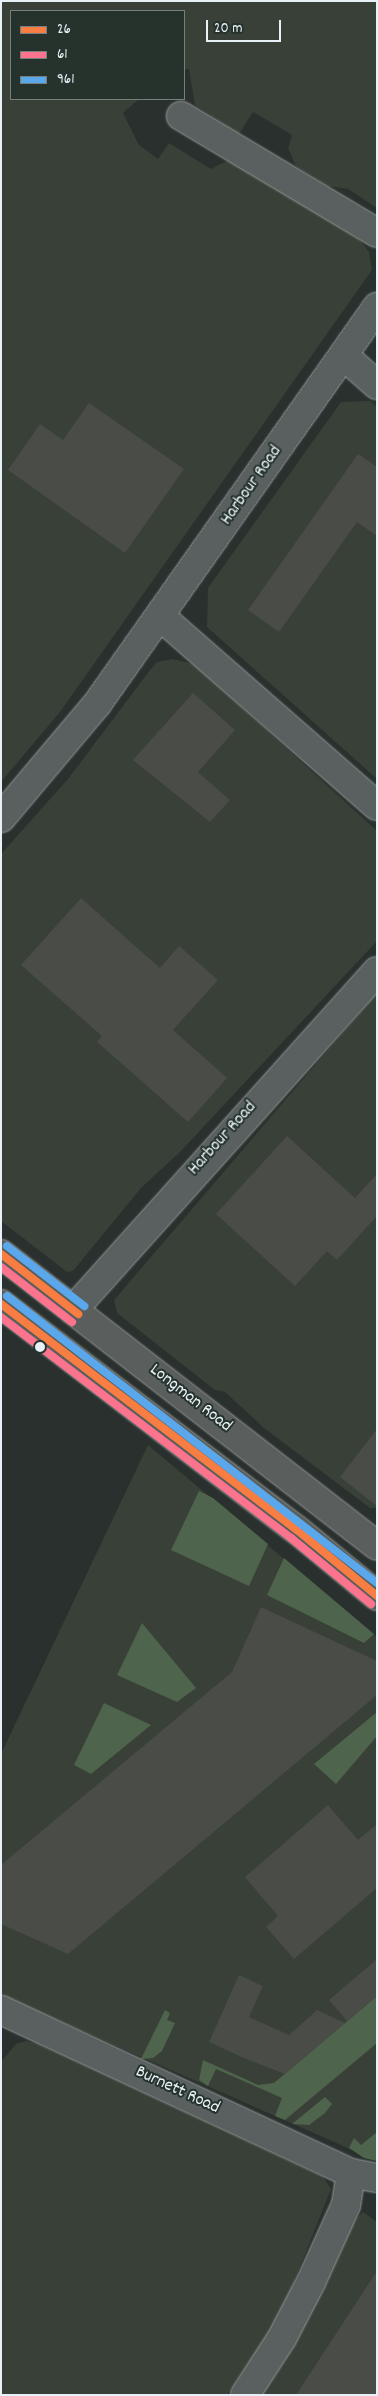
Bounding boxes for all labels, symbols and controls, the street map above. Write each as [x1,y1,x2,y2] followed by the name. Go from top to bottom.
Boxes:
[10,10,185,100] legend
[208,10,283,42] scale bar
[214,18,242,40] text: 20 m
[57,19,71,41] text: 26
[57,44,68,66] text: 61
[57,69,75,91] text: 961
[217,442,287,530] street label: Harbour Road
[184,1097,262,1181] street label: Harbour Road
[35,1342,45,1352] unlabelled marker
[145,1360,235,1438] street label: Longman Road
[132,2062,222,2120] street label: Burnett Road

